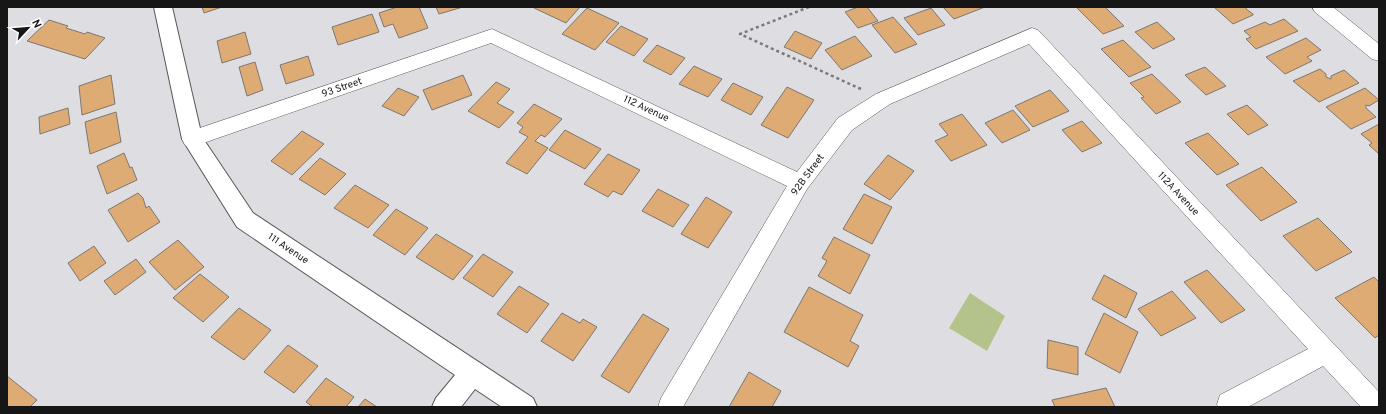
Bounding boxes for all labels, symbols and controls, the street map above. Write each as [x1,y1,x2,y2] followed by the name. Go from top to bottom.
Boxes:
[8,8,48,48] north arrow
[28,17,44,31] text: N
[320,75,364,101] street label: 93 Street
[621,93,671,125] street label: 112 Avenue
[788,151,828,198] street label: 92B Street
[1154,169,1202,219] street label: 112A Avenue
[265,231,311,267] street label: 111 Avenue

